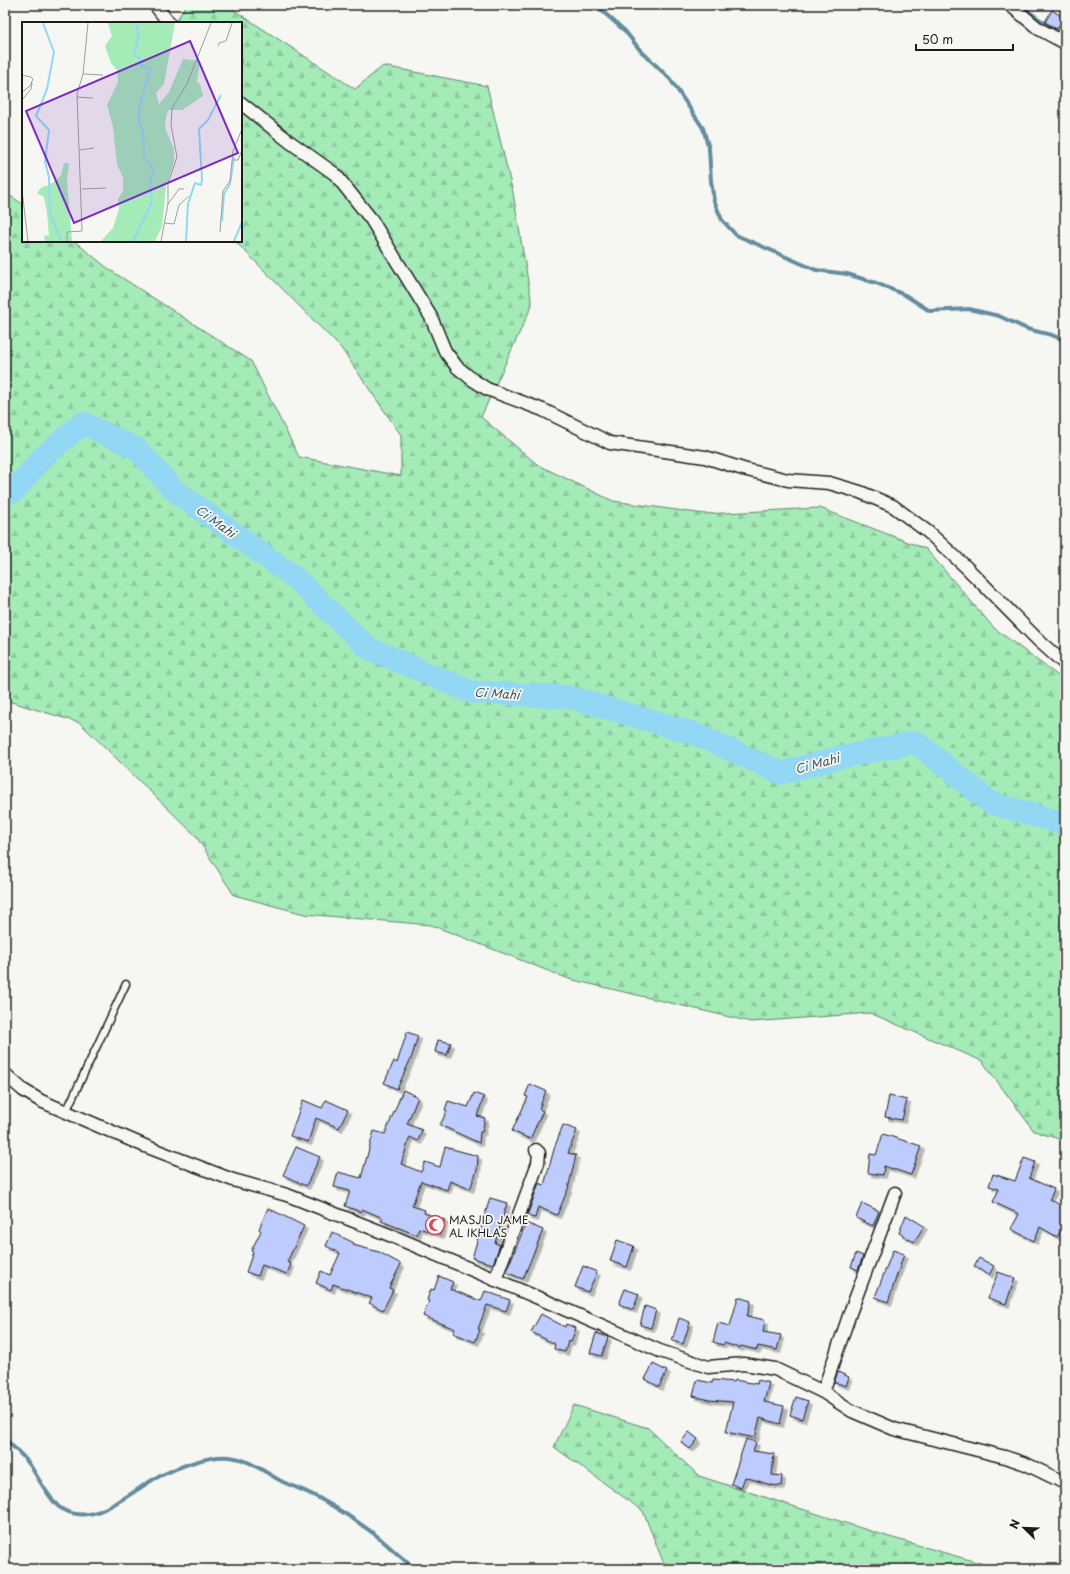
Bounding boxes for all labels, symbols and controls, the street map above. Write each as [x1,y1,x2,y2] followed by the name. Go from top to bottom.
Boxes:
[22,22,242,242] inset map
[916,26,1013,52] scale bar
[922,30,953,48] text: 50 m
[192,500,242,543] water label: Ci Mahi
[474,682,523,704] water label: Ci Mahi
[793,748,844,778] water label: Ci Mahi
[449,1211,529,1241] place label: MASJID JAME AL IKHLAS
[424,1214,446,1236] mosque icon: MASJID JAME AL IKHLAS
[1004,1508,1044,1548] north arrow
[1005,1516,1024,1531] text: N

